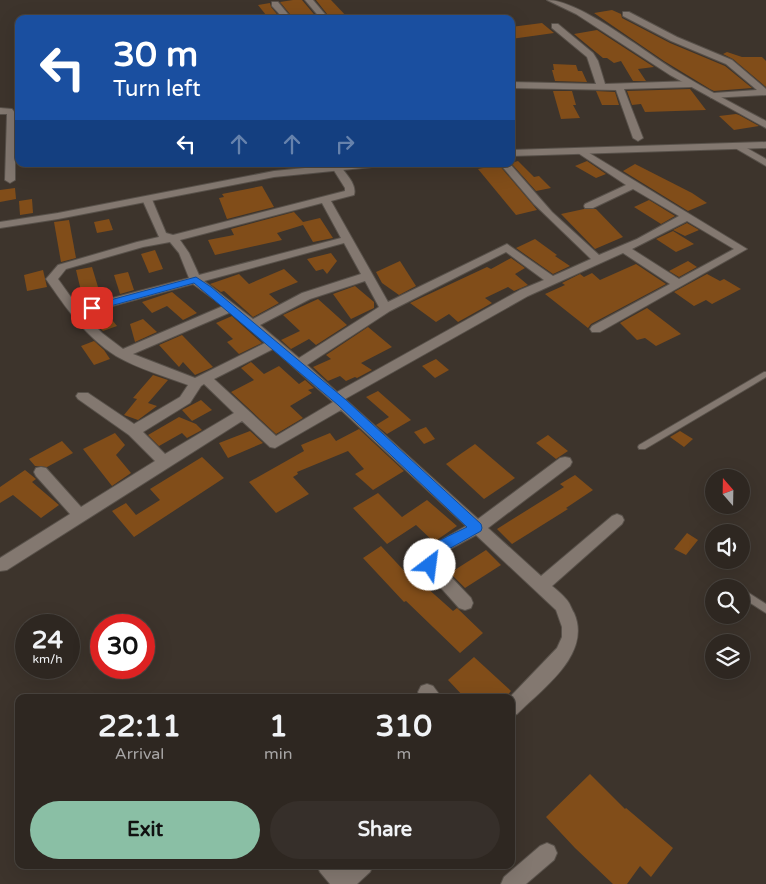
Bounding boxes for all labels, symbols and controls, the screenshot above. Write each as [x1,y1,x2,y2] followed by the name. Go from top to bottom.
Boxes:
[113,34,198,76] text: 30 m
[30,35,95,100] icon: left
[113,76,201,102] text: Turn left
[172,130,200,158] icon: left
[225,130,253,158] icon: ahead
[278,130,306,158] icon: ahead
[331,130,359,158] icon: right
[71,287,113,329] pin
[78,294,106,322] icon: arrive
[705,469,750,514] north arrow
[705,469,750,679] map controls
[705,524,750,569] button: sound
[403,538,455,590] position arrow
[705,579,750,624] button: search
[90,614,155,679] speed limit sign: 30
[32,625,63,655] text: 24
[705,634,750,679] button: layers
[32,652,63,666] text: km/h
[98,708,181,745] text: 22:11
[269,708,288,745] text: 1
[376,708,432,745] text: 310
[115,744,164,764] text: Arrival
[264,744,293,764] text: min
[396,744,411,764] text: m
[30,801,260,859] button: Exit
[270,801,500,859] button: Share

